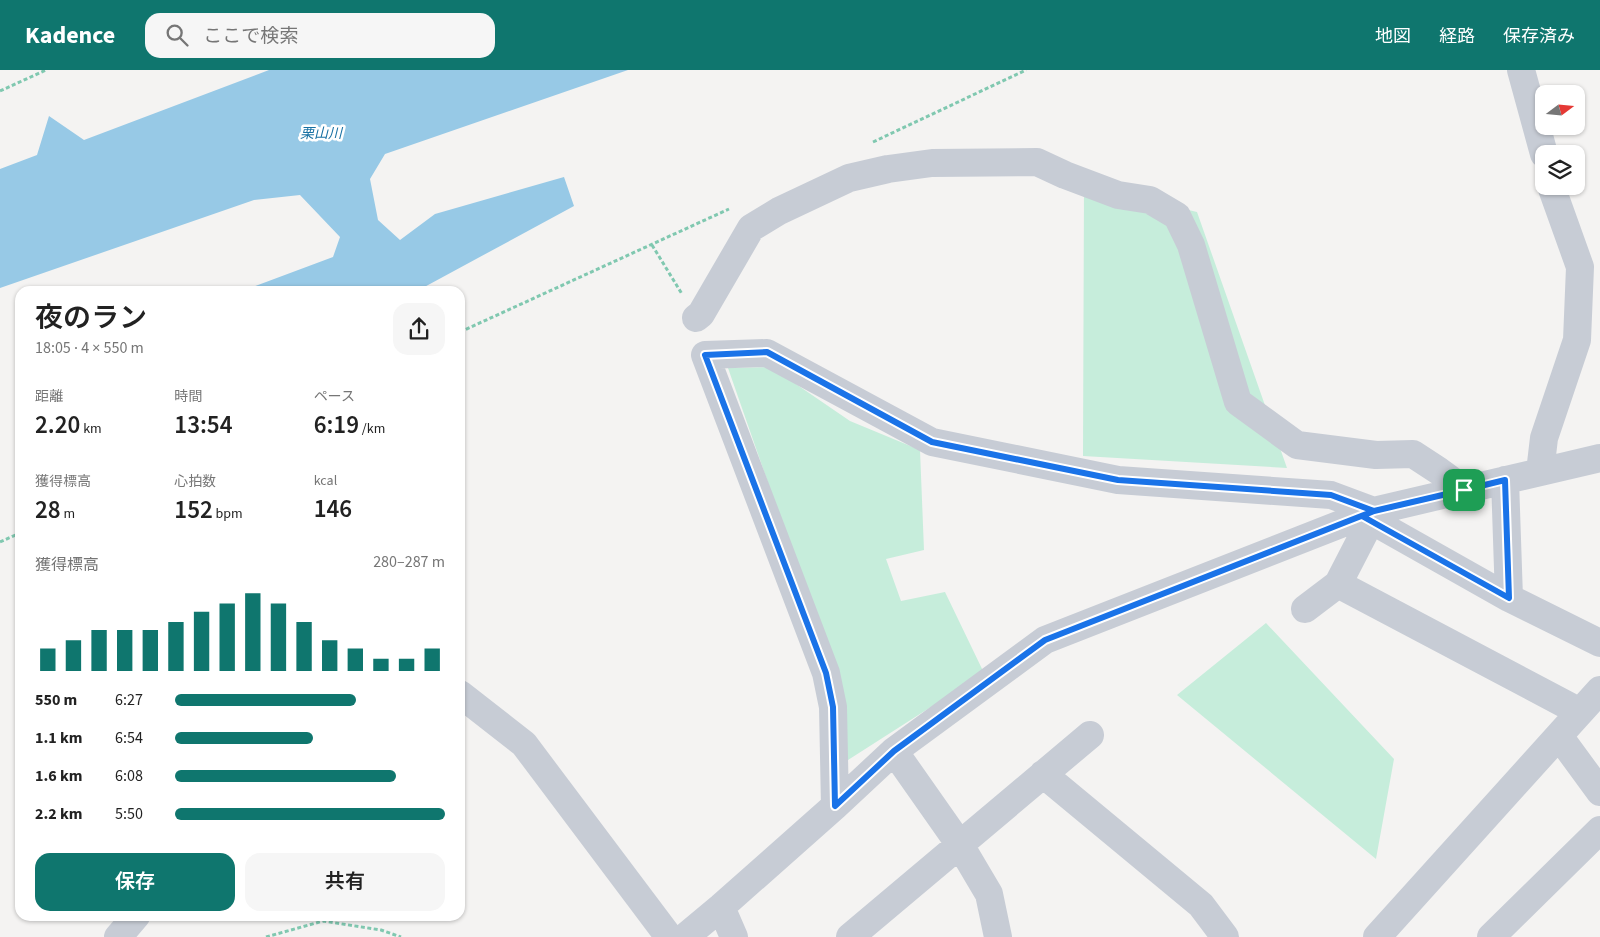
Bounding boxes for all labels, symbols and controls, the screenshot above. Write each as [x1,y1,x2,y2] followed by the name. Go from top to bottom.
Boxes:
[145,13,495,58] search box
[25,18,115,53] text: Kadence
[163,21,191,49] icon: search
[203,23,298,50] text: ここで検索
[1375,24,1411,49] text: 地図
[1439,24,1475,49] text: 経路
[1503,24,1575,49] text: 保存済み
[1535,85,1585,135] north arrow
[1535,85,1585,195] map controls
[300,124,344,144] water label: 栗山川
[1535,145,1585,195] button: layers
[35,298,147,338] text: 夜のラン
[393,303,445,355] button: share
[35,337,144,359] text: 18:05 · 4 × 550 m
[35,387,63,407] text: 距離
[174,387,202,407] text: 時間
[314,387,355,407] text: ペース
[35,407,80,443] text: 2.20
[174,407,233,443] text: 13:54
[314,407,359,443] text: 6:19
[80,419,102,439] text: km
[359,419,385,439] text: /km
[1443,469,1485,511] pin
[314,471,337,491] text: kcal
[35,472,91,492] text: 獲得標高
[174,472,216,492] text: 心拍数
[1450,476,1478,504] icon: arrive
[314,491,352,527] text: 146
[35,492,61,528] text: 28
[174,492,213,528] text: 152
[61,504,75,524] text: m
[213,504,243,524] text: bpm
[373,551,445,573] text: 280–287 m
[35,554,99,576] text: 獲得標高
[35,689,77,711] text: 550 m
[115,689,143,711] text: 6:27
[35,727,82,749] text: 1.1 km
[115,727,143,749] text: 6:54
[35,765,82,787] text: 1.6 km
[115,765,143,787] text: 6:08
[35,803,82,825] text: 2.2 km
[115,803,143,825] text: 5:50
[35,853,235,911] button: 保存
[245,853,445,911] button: 共有

